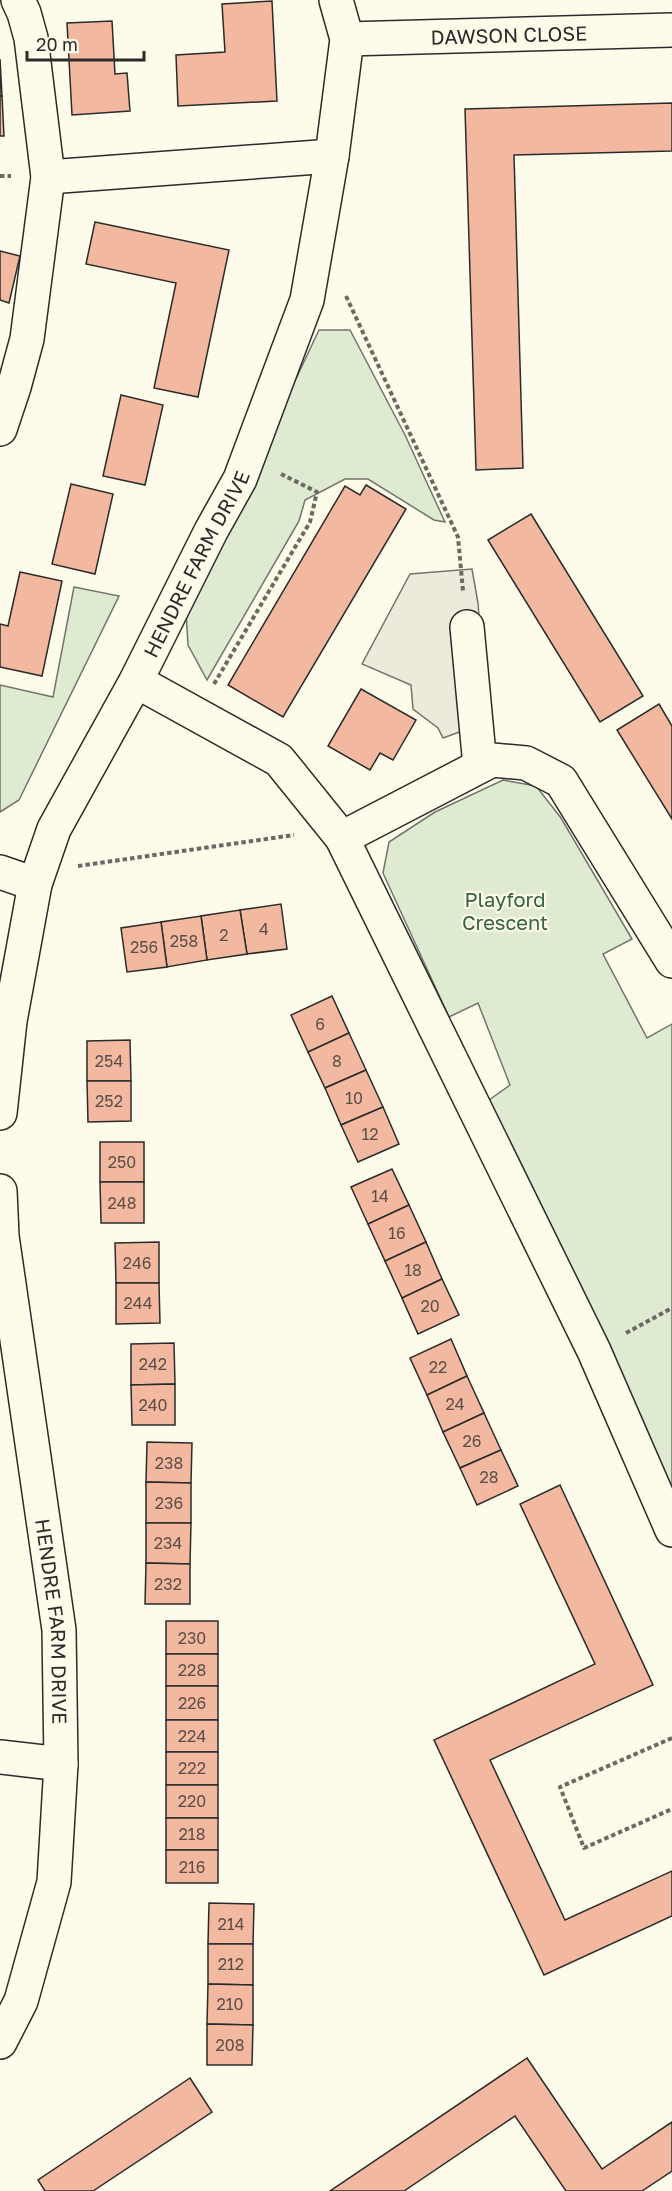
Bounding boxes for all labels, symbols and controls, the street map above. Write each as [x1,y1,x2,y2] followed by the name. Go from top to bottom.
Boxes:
[430,20,588,49] street label: DAWSON CLOSE
[27,24,144,62] scale bar
[36,33,78,55] text: 20 m
[138,467,254,661] street label: HENDRE FARM DRIVE
[462,887,548,934] park label: Playford Crescent
[259,919,269,939] house number: 4
[219,925,229,945] house number: 2
[170,931,198,951] house number: 258
[130,937,158,957] house number: 256
[315,1014,325,1034] house number: 6
[95,1051,123,1071] house number: 254
[332,1051,342,1071] house number: 8
[345,1088,363,1108] house number: 10
[95,1091,123,1111] house number: 252
[361,1124,379,1144] house number: 12
[108,1152,136,1172] house number: 250
[371,1186,389,1206] house number: 14
[108,1193,136,1213] house number: 248
[388,1223,406,1243] house number: 16
[123,1253,151,1273] house number: 246
[404,1260,422,1280] house number: 18
[124,1293,152,1313] house number: 244
[420,1296,440,1316] house number: 20
[139,1354,167,1374] house number: 242
[429,1357,447,1377] house number: 22
[445,1394,465,1414] house number: 24
[139,1395,167,1415] house number: 240
[463,1431,481,1451] house number: 26
[155,1453,183,1473] house number: 238
[479,1467,499,1487] house number: 28
[155,1493,183,1513] house number: 236
[31,1517,72,1724] street label: HENDRE FARM DRIVE
[154,1533,182,1553] house number: 234
[154,1574,182,1594] house number: 232
[178,1628,206,1648] house number: 230
[178,1660,206,1680] house number: 228
[178,1693,206,1713] house number: 226
[178,1726,206,1746] house number: 224
[178,1758,206,1778] house number: 222
[178,1791,206,1811] house number: 220
[179,1824,205,1844] house number: 218
[179,1857,205,1877] house number: 216
[218,1914,244,1934] house number: 214
[218,1954,244,1974] house number: 212
[217,1994,243,2014] house number: 210
[216,2035,244,2055] house number: 208

